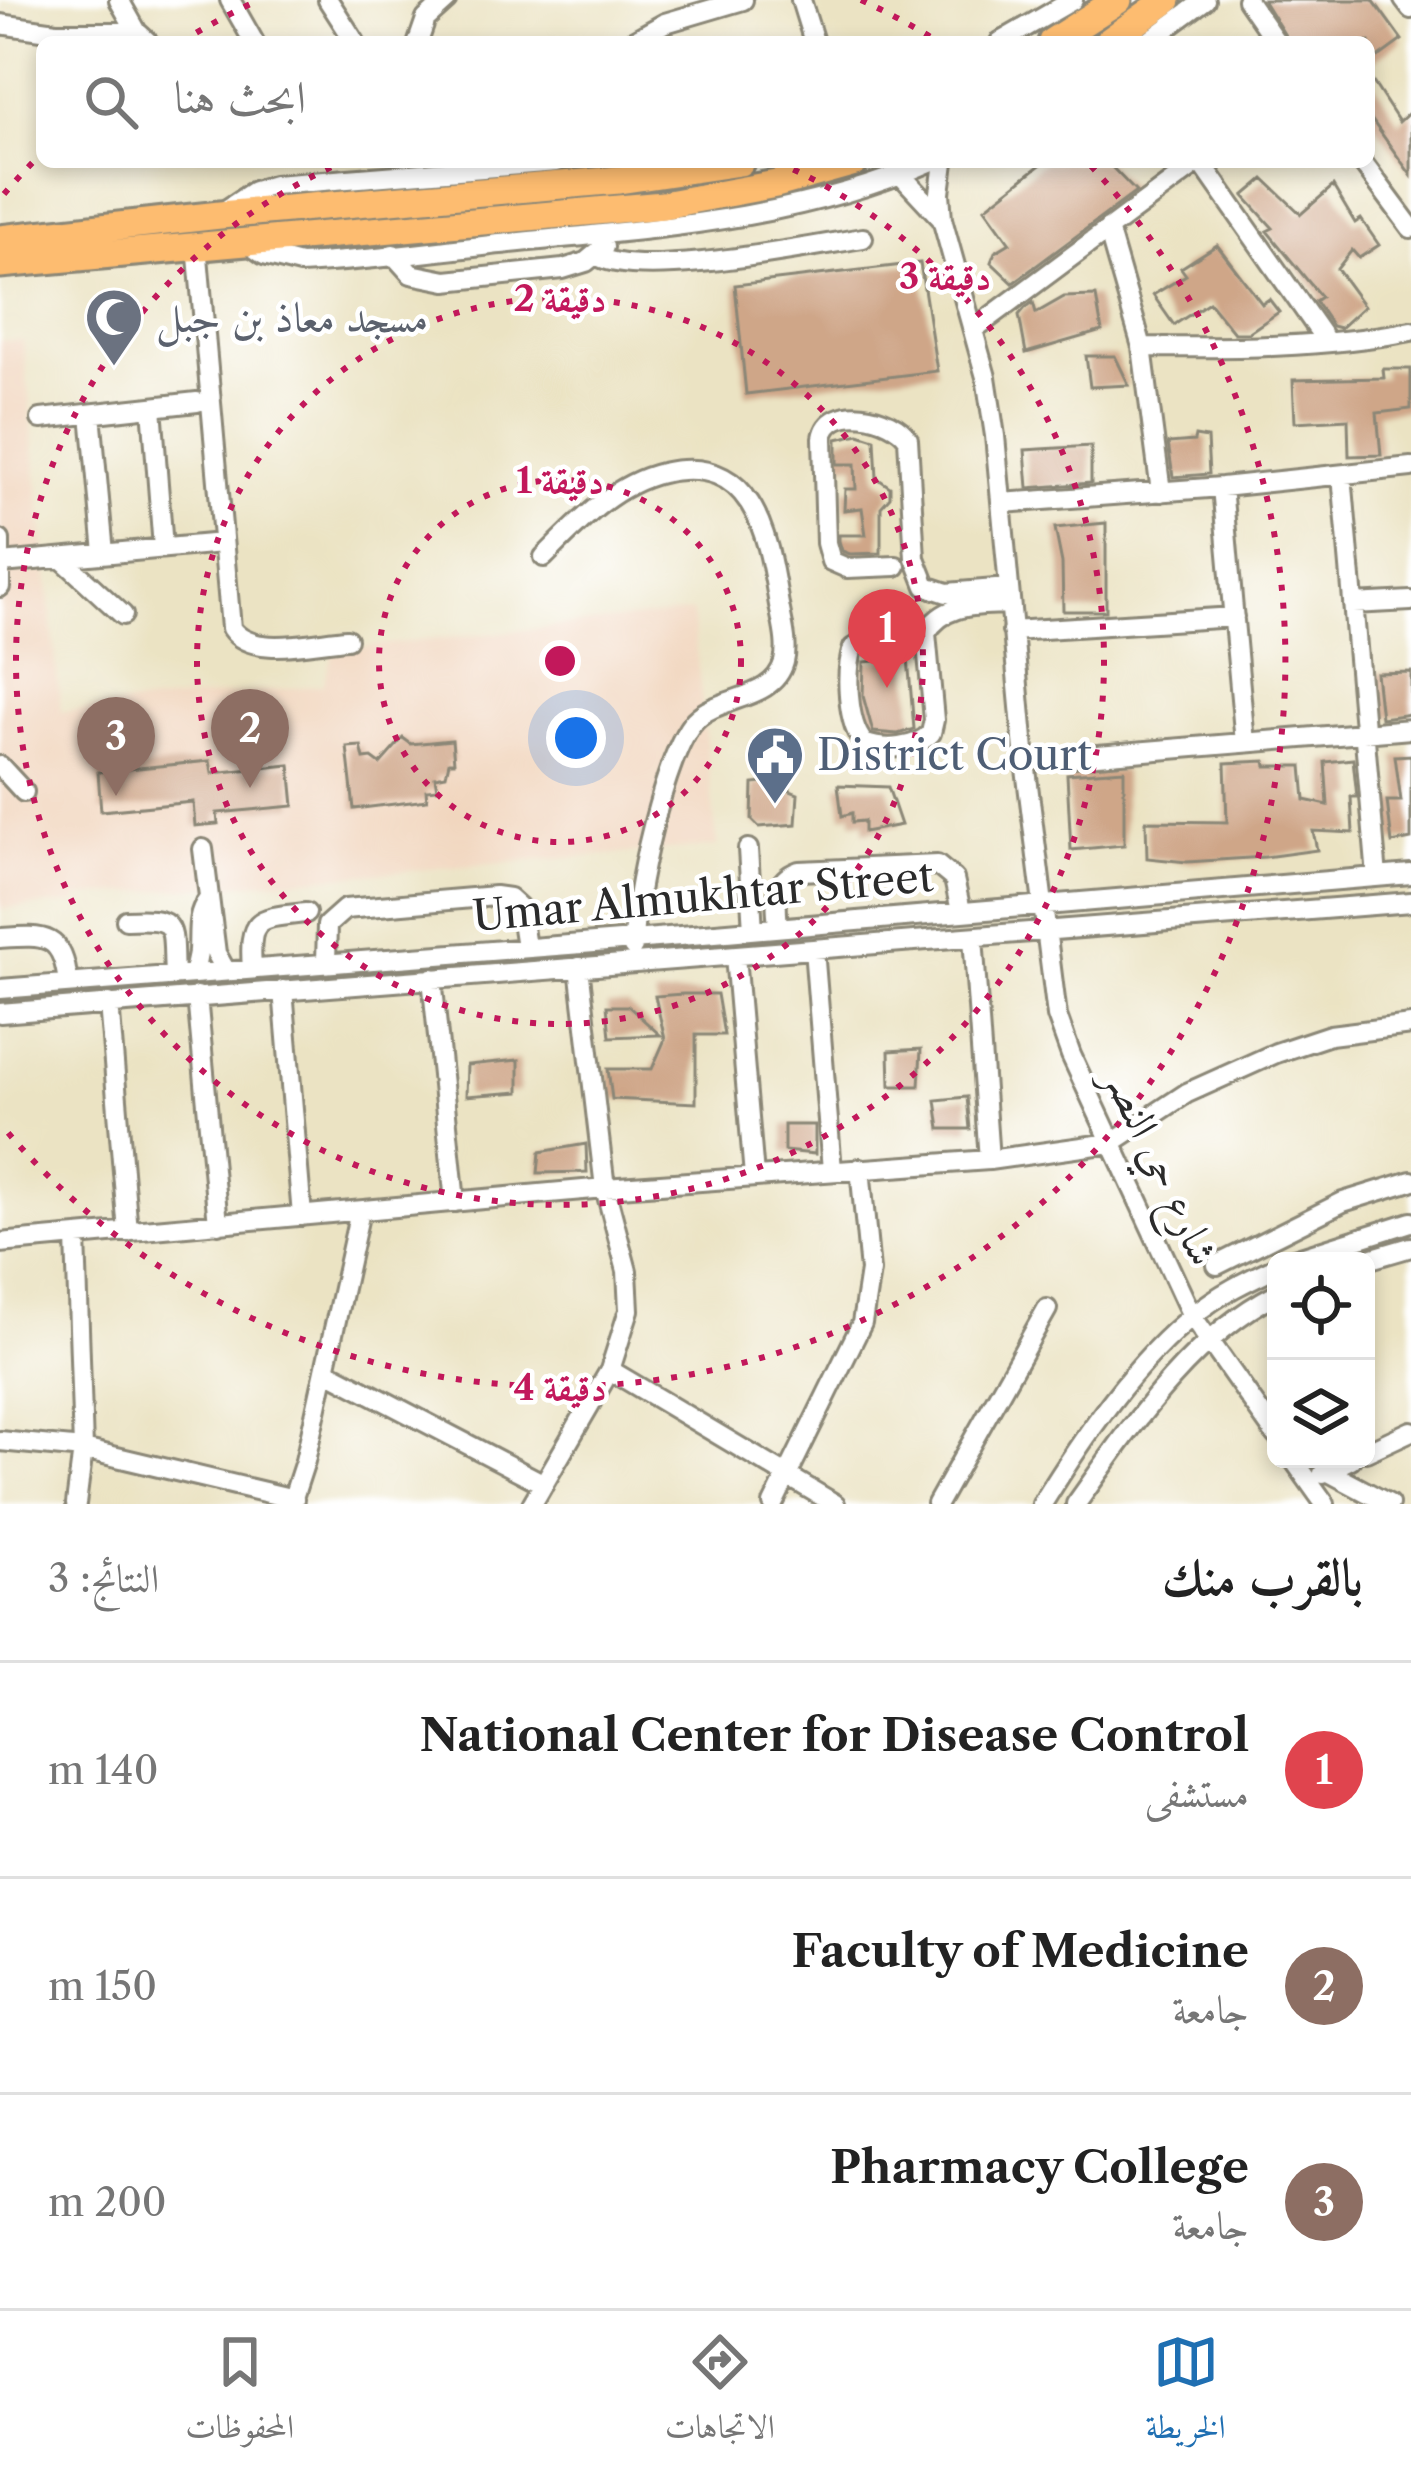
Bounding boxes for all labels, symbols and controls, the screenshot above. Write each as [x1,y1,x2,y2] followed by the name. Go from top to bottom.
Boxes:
[36,36,1375,168] search box
[78,69,144,135] icon: search
[174,69,306,125] text: ابحث هنا
[899,254,991,298] text: 3 دقيقة
[513,276,607,320] text: 2 دقيقة
[83,286,145,368] mosque icon: مسجد معاذ بن جبل
[156,291,428,347] place label: مسجد معاذ بن جبل
[516,458,604,502] text: 1 دقيقة
[848,589,926,688] pin: 1
[539,640,581,682] centre of rings
[211,689,289,788] pin: 2
[77,697,155,796] pin: 3
[546,708,606,768] your location
[744,724,806,806] public building icon: District Court
[817,729,1092,781] place label: District Court
[471,850,936,942] street label: Umar Almukhtar Street
[1083,1055,1230,1278] street label: شارع حي النصر
[1267,1252,1375,1468] map controls
[1267,1252,1375,1360] button: locate
[1267,1360,1375,1468] button: layers
[513,1365,607,1409] text: 4 دقيقة
[1162,1546,1363,1608] text: بالقرب منك
[48,1554,159,1602] text: النتائج: 3
[419,1707,1249,1763] text: National Center for Disease Control
[48,1746,158,1794] text: 140 m
[1315,1746,1333,1794] text: 1
[1145,1769,1249,1817] text: مستشفى
[791,1923,1249,1979] text: Faculty of Medicine
[48,1962,157,2010] text: 150 m
[1312,1962,1336,2010] text: 2
[1172,1985,1249,2033] text: جامعة
[830,2139,1249,2195] text: Pharmacy College
[48,2178,167,2226] text: 200 m
[1313,2178,1335,2226] text: 3
[1172,2201,1249,2249] text: جامعة
[185,2329,294,2459] tab: المحفوظات
[665,2329,775,2459] tab: الاتجاهات
[1145,2329,1226,2459] tab: الخريطة

